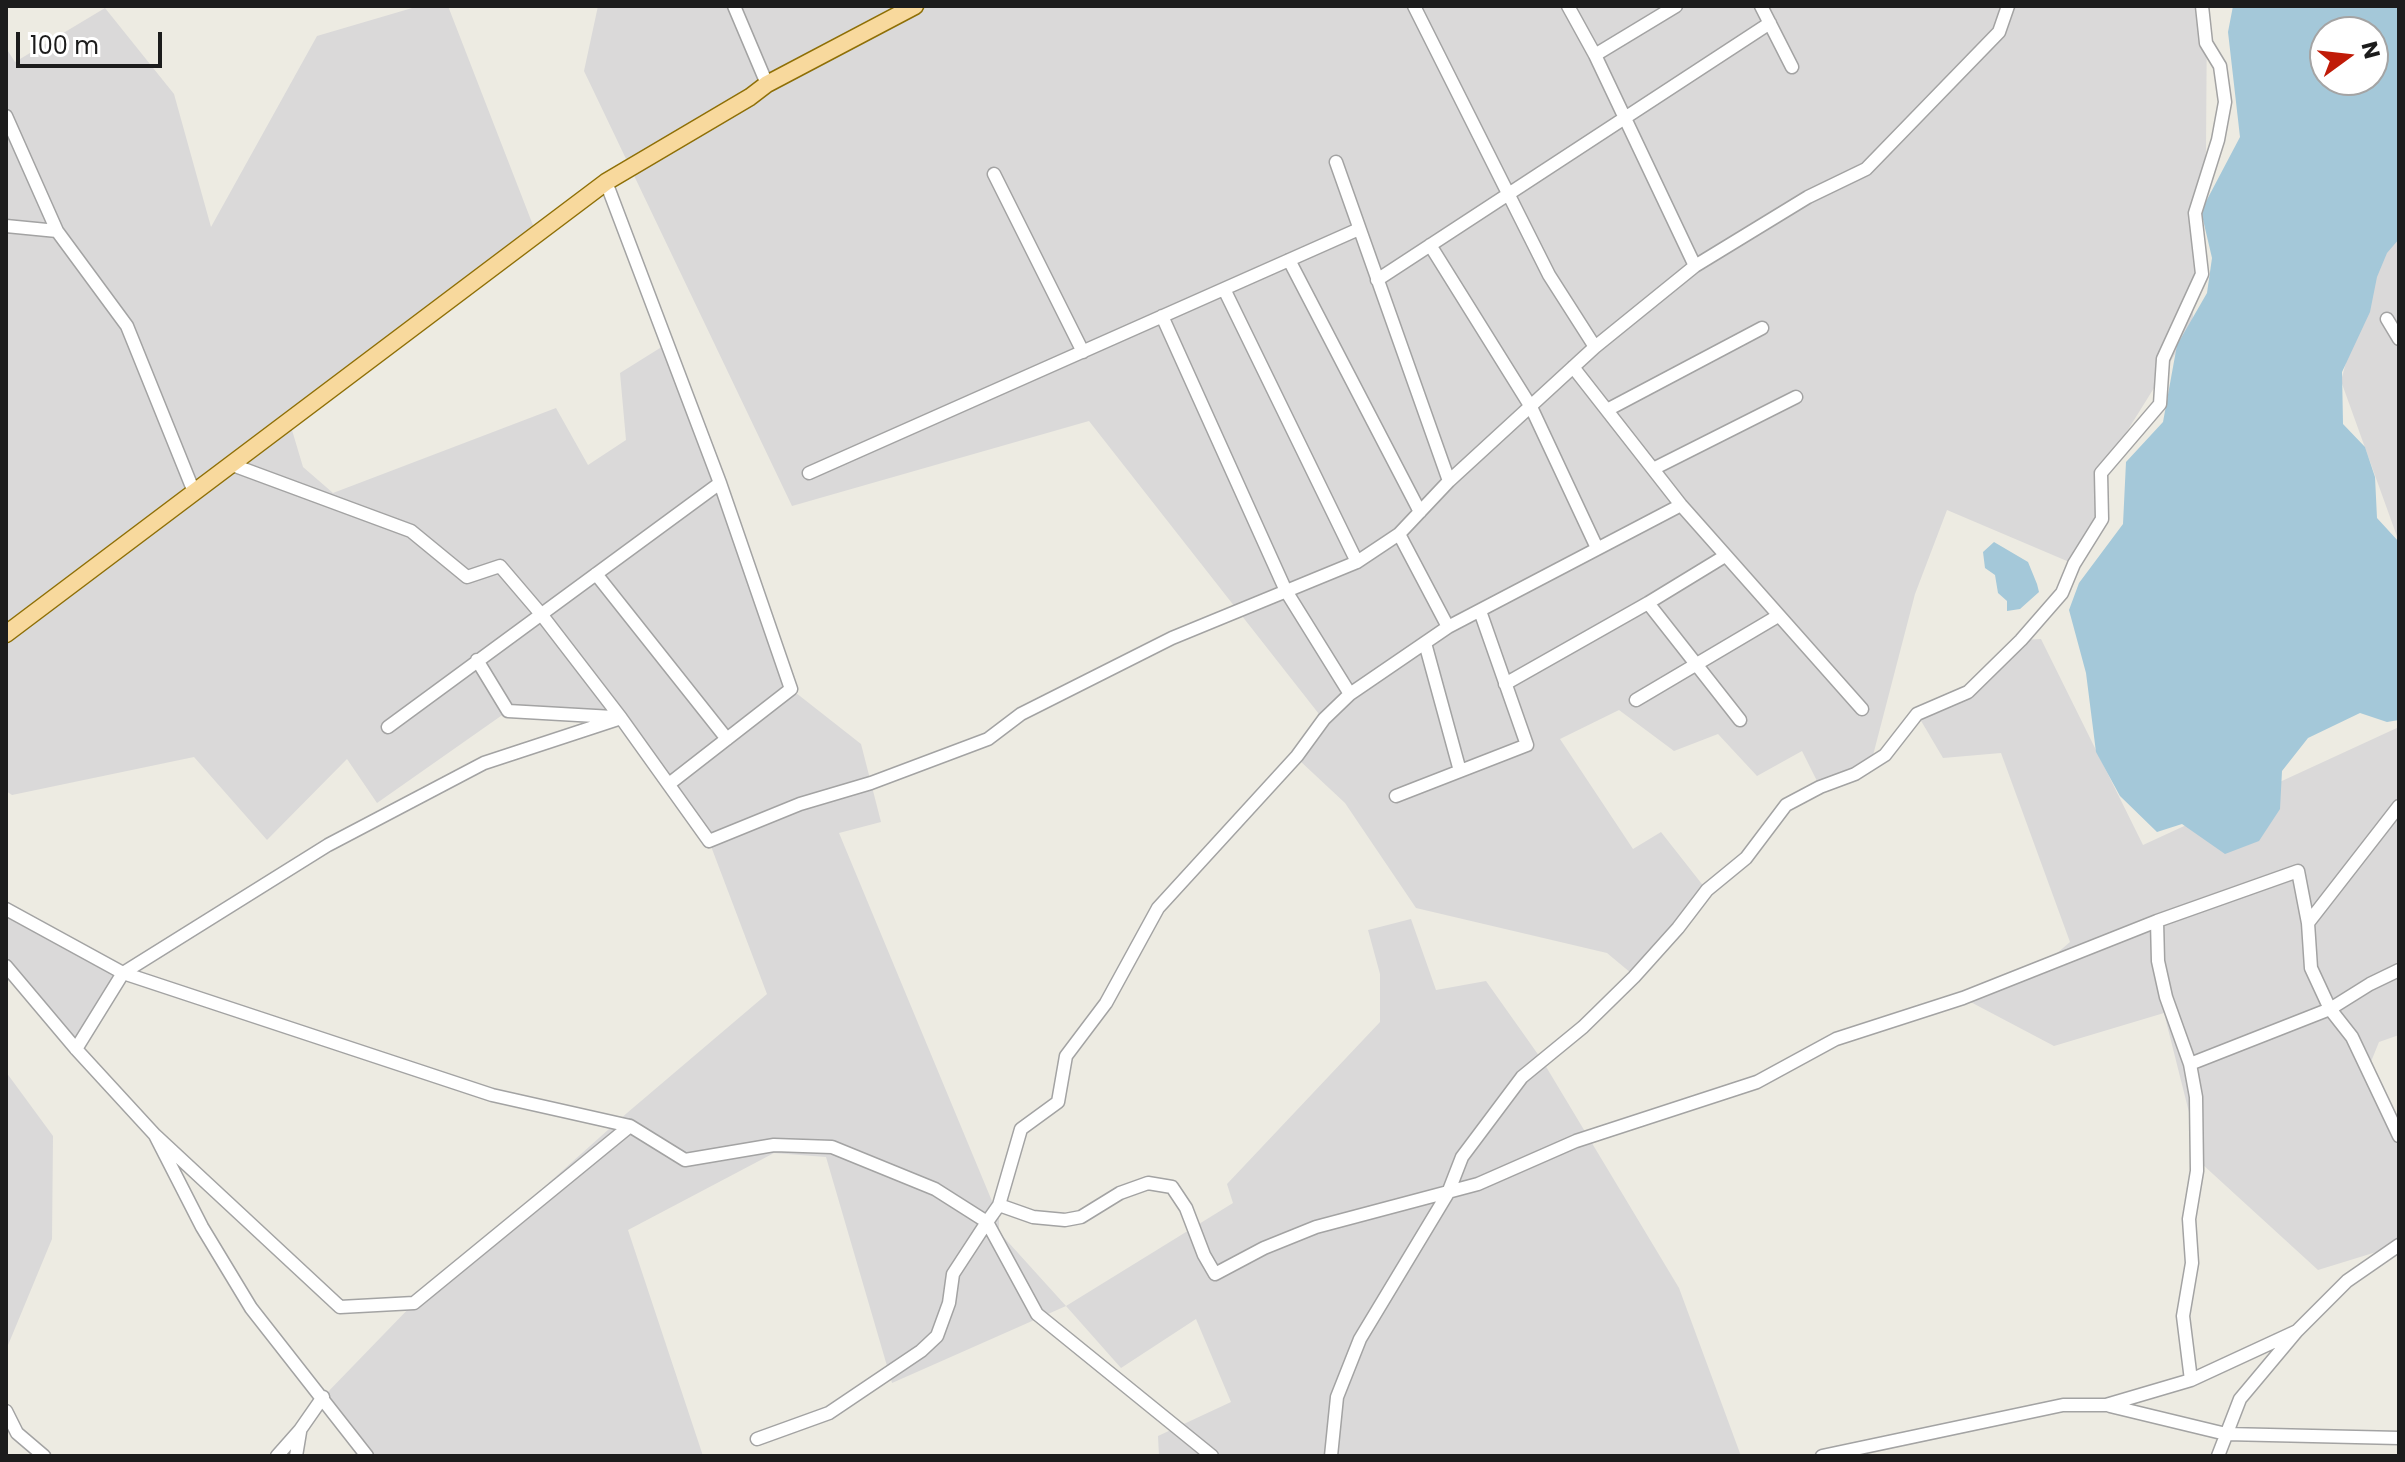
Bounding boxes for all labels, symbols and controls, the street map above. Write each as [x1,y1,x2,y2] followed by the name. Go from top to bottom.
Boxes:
[20,16,166,66] scale bar
[2309,16,2389,96] north arrow
[30,29,99,62] text: 100 m
[2354,38,2388,62] text: N

